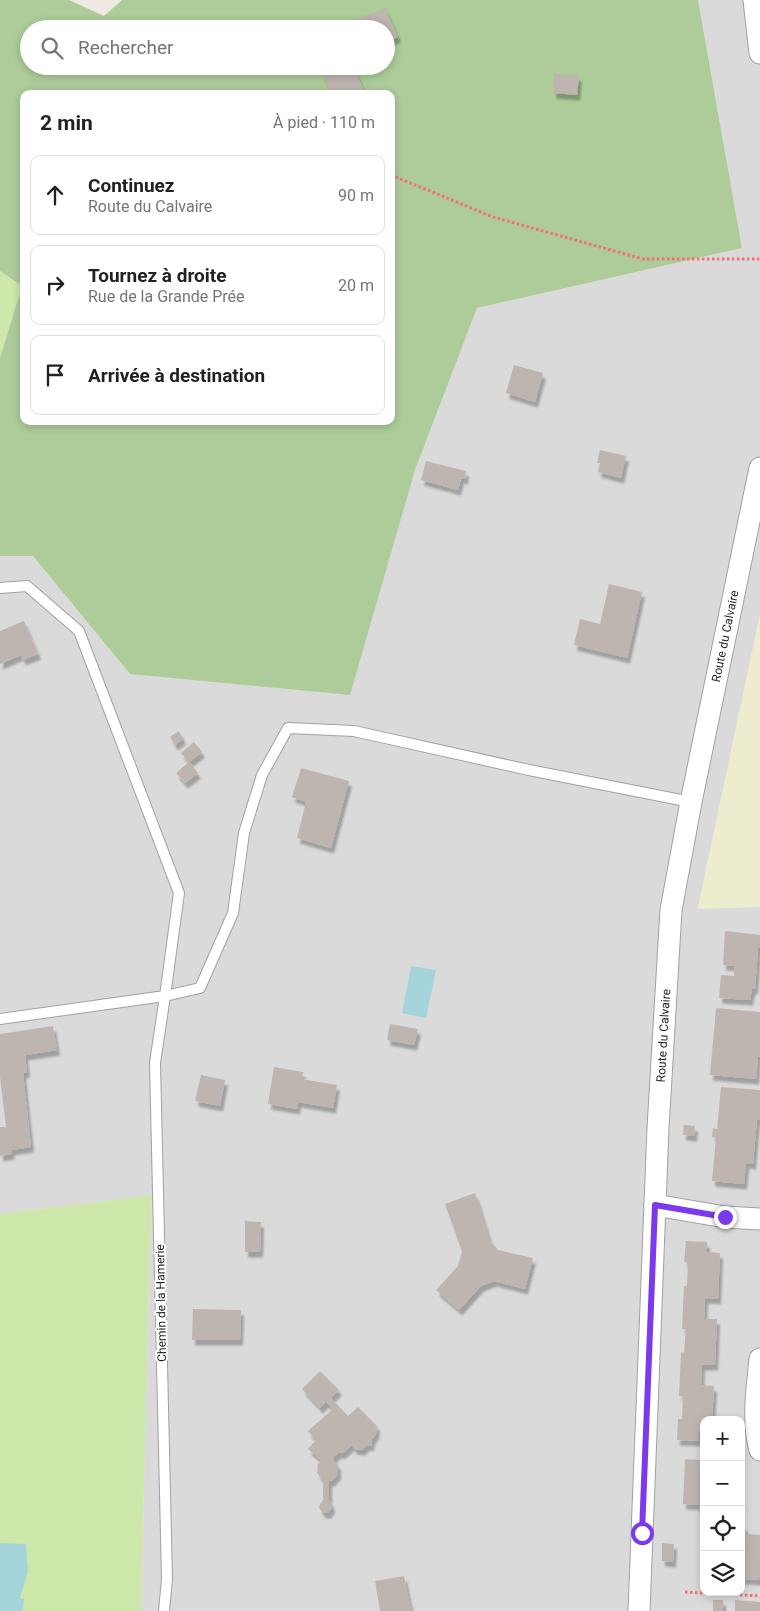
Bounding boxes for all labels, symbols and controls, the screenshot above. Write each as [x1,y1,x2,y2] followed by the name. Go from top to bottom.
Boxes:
[20,20,395,75] search box
[38,34,66,62] icon: search
[78,36,173,59] text: Rechercher
[40,111,93,135] text: 2 min
[273,113,375,132] text: À pied · 110 m
[88,174,174,197] text: Continuez
[41,181,69,209] icon: ahead
[338,186,374,205] text: 90 m
[88,197,212,216] text: Route du Calvaire
[88,264,227,287] text: Tournez à droite
[41,271,69,299] icon: right
[338,276,374,295] text: 20 m
[88,287,245,306] text: Rue de la Grande Prée
[41,361,69,389] icon: arrive
[88,364,265,387] text: Arrivée à destination
[709,589,742,683] street label: Route du Calvaire
[654,989,673,1083] street label: Route du Calvaire
[714,1206,737,1229] route end
[153,1244,169,1362] street label: Chemin de la Hamerie
[700,1416,745,1596] map controls
[700,1416,745,1461] button: +
[700,1461,745,1506] button: −
[700,1506,745,1551] button: locate
[631,1522,654,1545] route start
[700,1551,745,1596] button: layers

